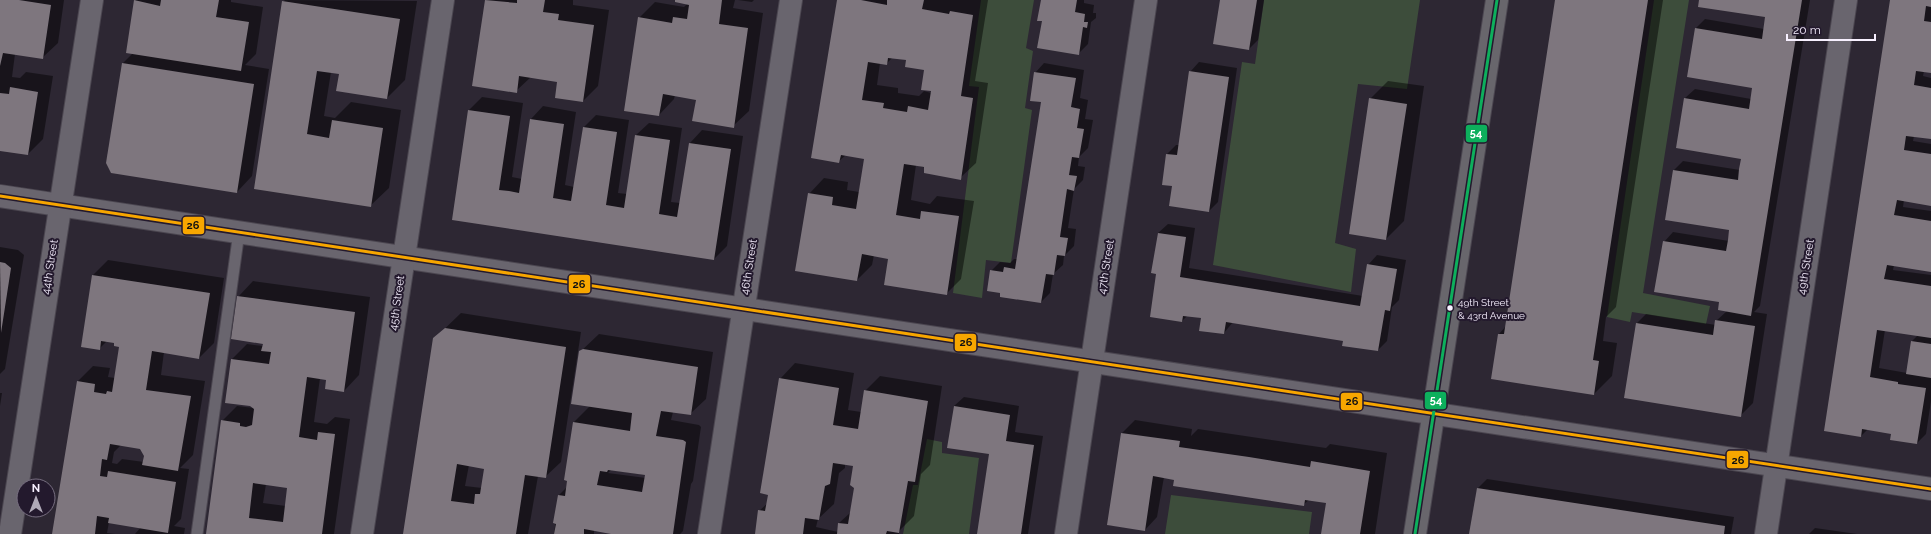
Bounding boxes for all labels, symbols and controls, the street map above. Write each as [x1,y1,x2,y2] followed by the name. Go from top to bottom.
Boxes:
[1787,16,1875,42] scale bar
[1793,23,1821,37] text: 20 m
[1465,124,1488,143] line badge: 54
[1470,127,1482,140] text: 54
[182,216,205,235] line badge: 26
[187,219,200,232] text: 26
[39,238,61,295] street label: 44th Street
[738,238,760,296] street label: 46th Street
[1095,238,1117,295] street label: 47th Street
[1795,238,1817,296] street label: 49th Street
[387,274,407,331] street label: 45th Street
[568,274,591,294] line badge: 26
[573,278,586,291] text: 26
[1458,297,1525,321] place label: 49th Street & 43rd Avenue
[1445,303,1455,313] marker: 49th Street & 43rd Avenue
[954,333,977,352] line badge: 26
[960,336,973,349] text: 26
[1424,391,1447,410] line badge: 54
[1340,392,1363,411] line badge: 26
[1430,394,1442,407] text: 54
[1346,395,1359,408] text: 26
[1726,450,1749,469] line badge: 26
[1732,454,1745,467] text: 26
[16,478,56,518] north arrow
[32,482,40,495] text: N

